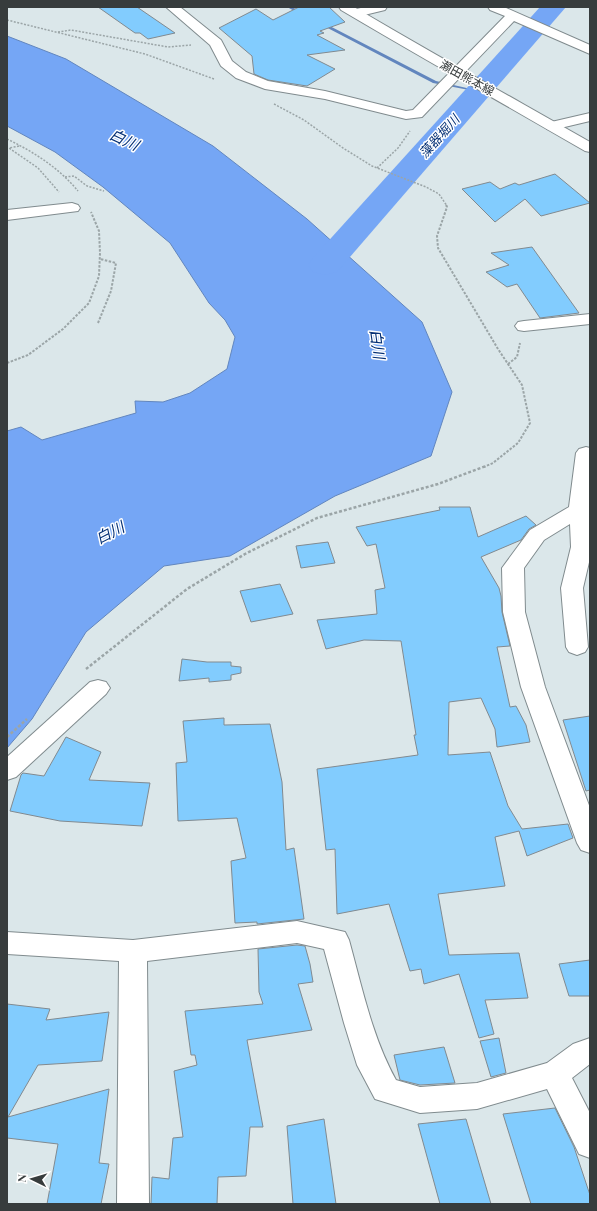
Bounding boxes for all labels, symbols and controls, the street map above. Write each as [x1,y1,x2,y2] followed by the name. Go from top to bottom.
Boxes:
[437,56,498,99] street label: 瀬田熊本線
[415,109,464,161] water label: 藻器堀川
[107,124,144,155] water label: 白川
[366,328,390,362] water label: 白川
[92,515,129,548] water label: 白川
[12,1159,52,1199] north arrow
[14,1173,29,1183] text: N

